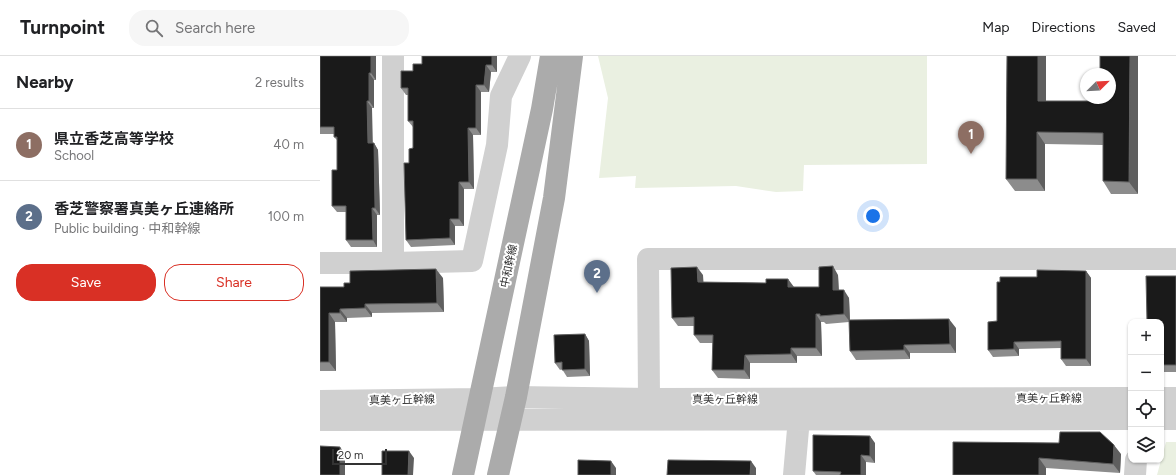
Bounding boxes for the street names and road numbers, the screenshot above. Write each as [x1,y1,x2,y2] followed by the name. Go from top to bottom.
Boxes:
[498,243,520,289] street label: 中和幹線
[1016,392,1082,405] street label: 真美ヶ丘幹線
[369,393,435,407] street label: 真美ヶ丘幹線
[692,393,758,406] street label: 真美ヶ丘幹線

